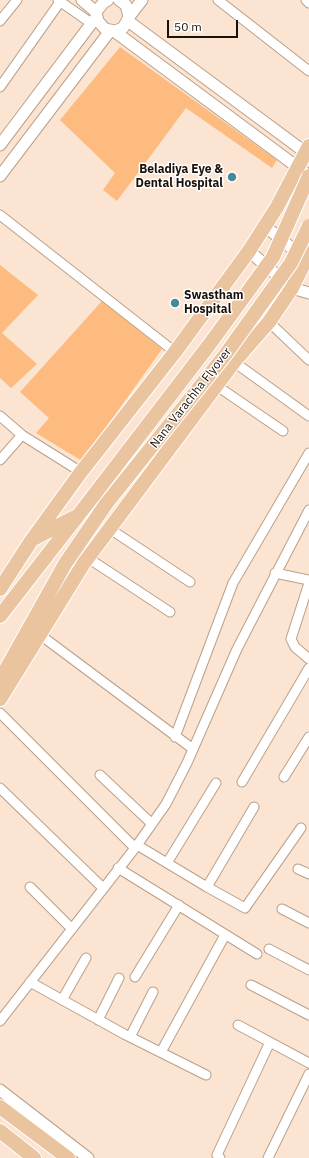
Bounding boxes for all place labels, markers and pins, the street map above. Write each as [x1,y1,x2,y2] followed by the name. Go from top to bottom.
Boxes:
[136,163,223,191] place label: Beladiya Eye & Dental Hospital
[226,171,238,183] marker: Beladiya Eye & Dental Hospital
[184,289,243,317] place label: Swastham Hospital
[169,297,181,309] marker: Swastham Hospital

